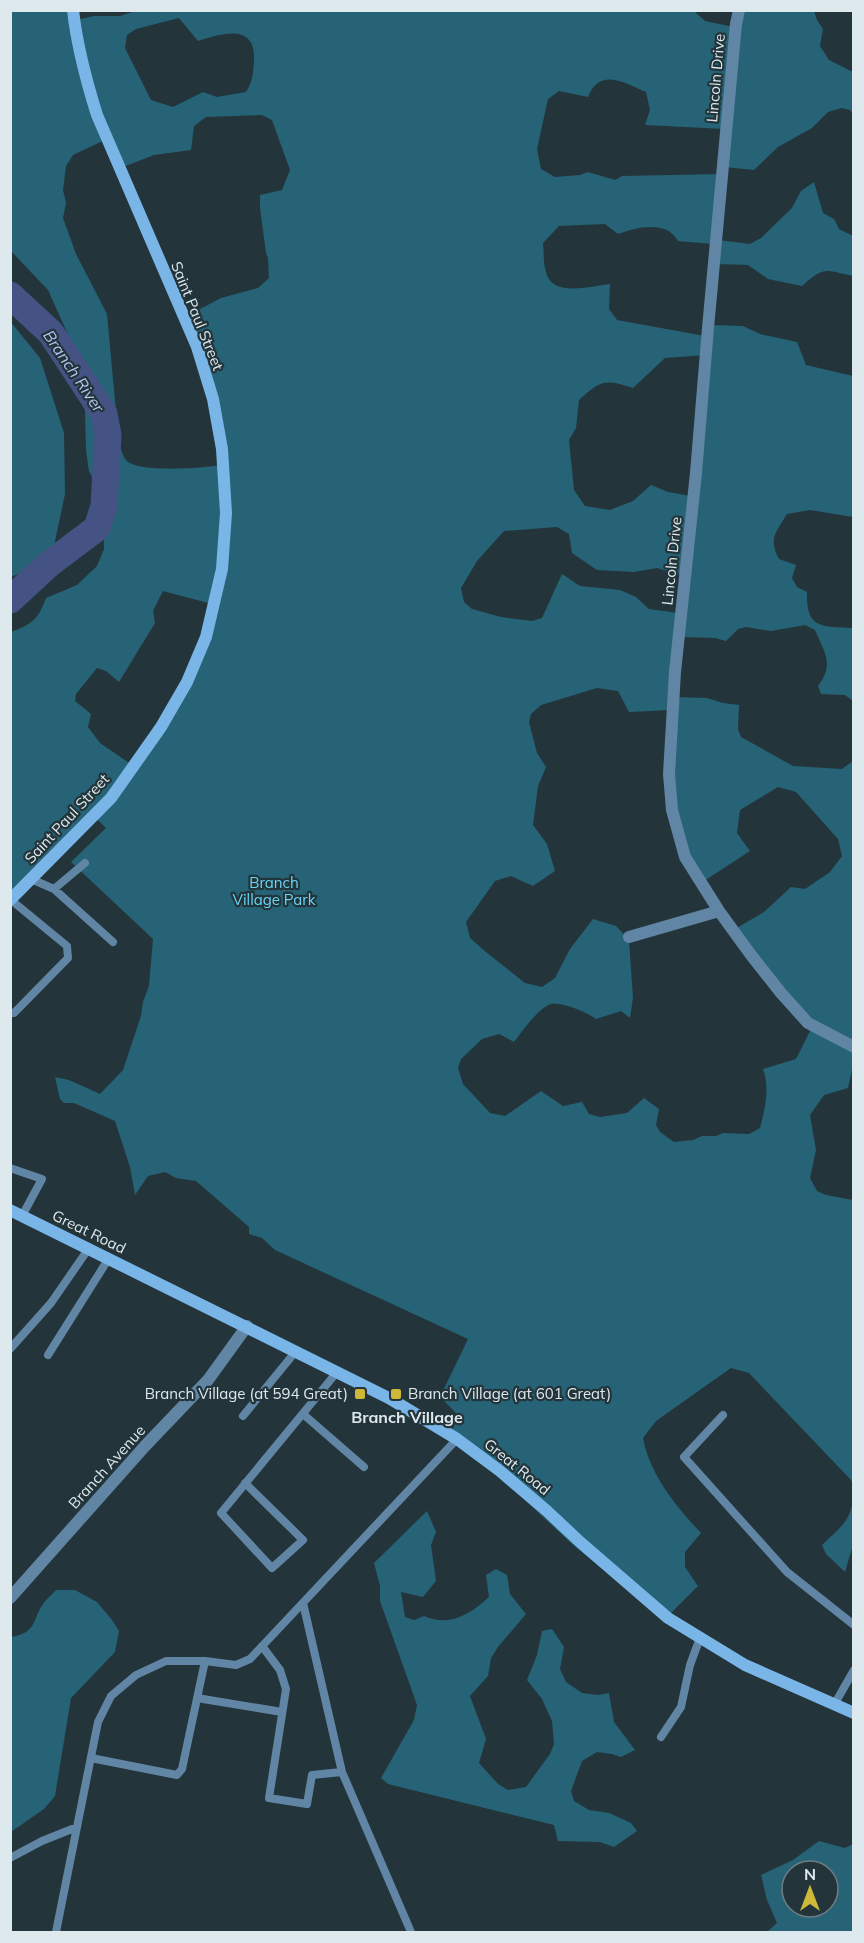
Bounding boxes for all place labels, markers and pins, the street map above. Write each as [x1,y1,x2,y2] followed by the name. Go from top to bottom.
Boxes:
[145,1384,348,1403] place label: Branch Village (at 594 Great)
[408,1384,611,1403] place label: Branch Village (at 601 Great)
[353,1387,367,1401] marker: Branch Village (at 594 Great)
[389,1387,403,1401] marker: Branch Village (at 601 Great)

